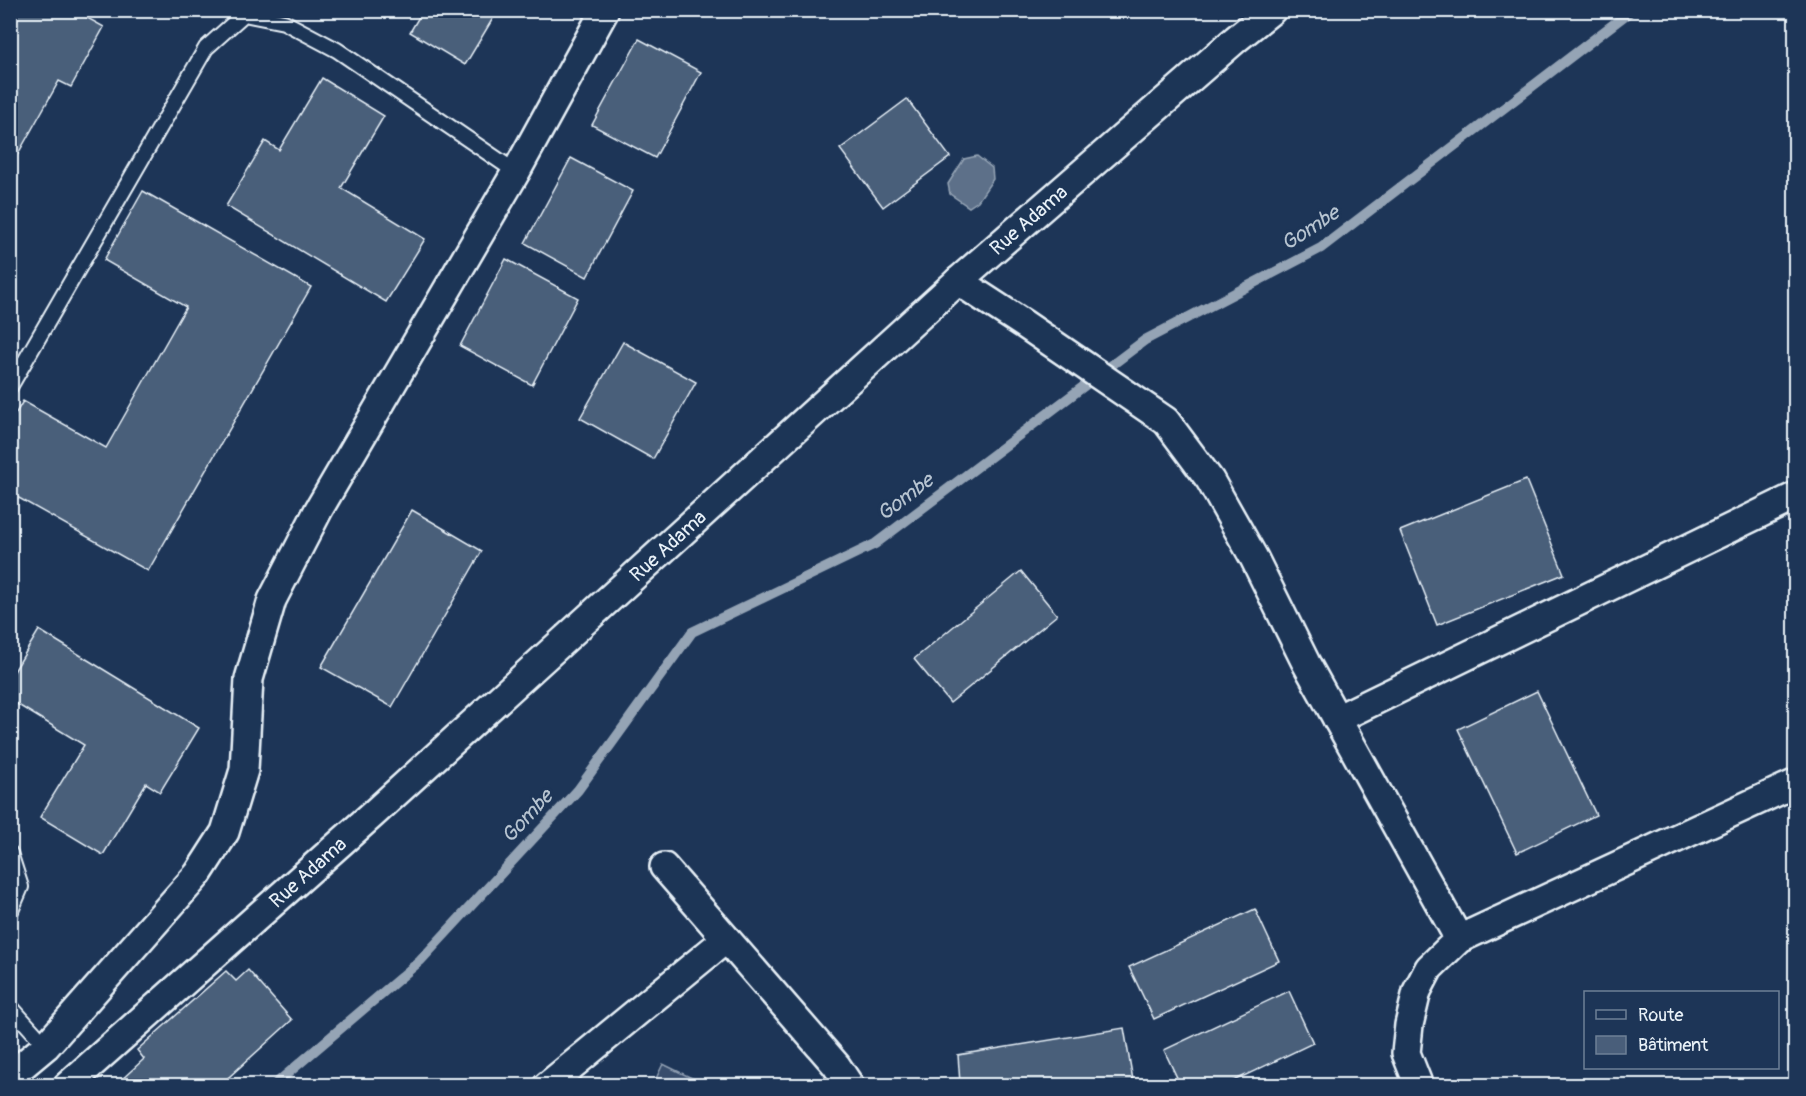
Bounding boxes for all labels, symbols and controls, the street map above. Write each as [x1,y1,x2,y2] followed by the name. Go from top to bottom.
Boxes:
[985,180,1073,261] street label: Rue Adama
[1276,198,1347,257] water label: Gombe
[872,466,941,527] water label: Gombe
[624,505,712,587] street label: Rue Adama
[496,782,561,849] water label: Gombe
[264,832,352,913] street label: Rue Adama
[1584,991,1779,1069] legend
[1638,1004,1683,1027] text: Route
[1638,1034,1709,1057] text: Bâtiment

